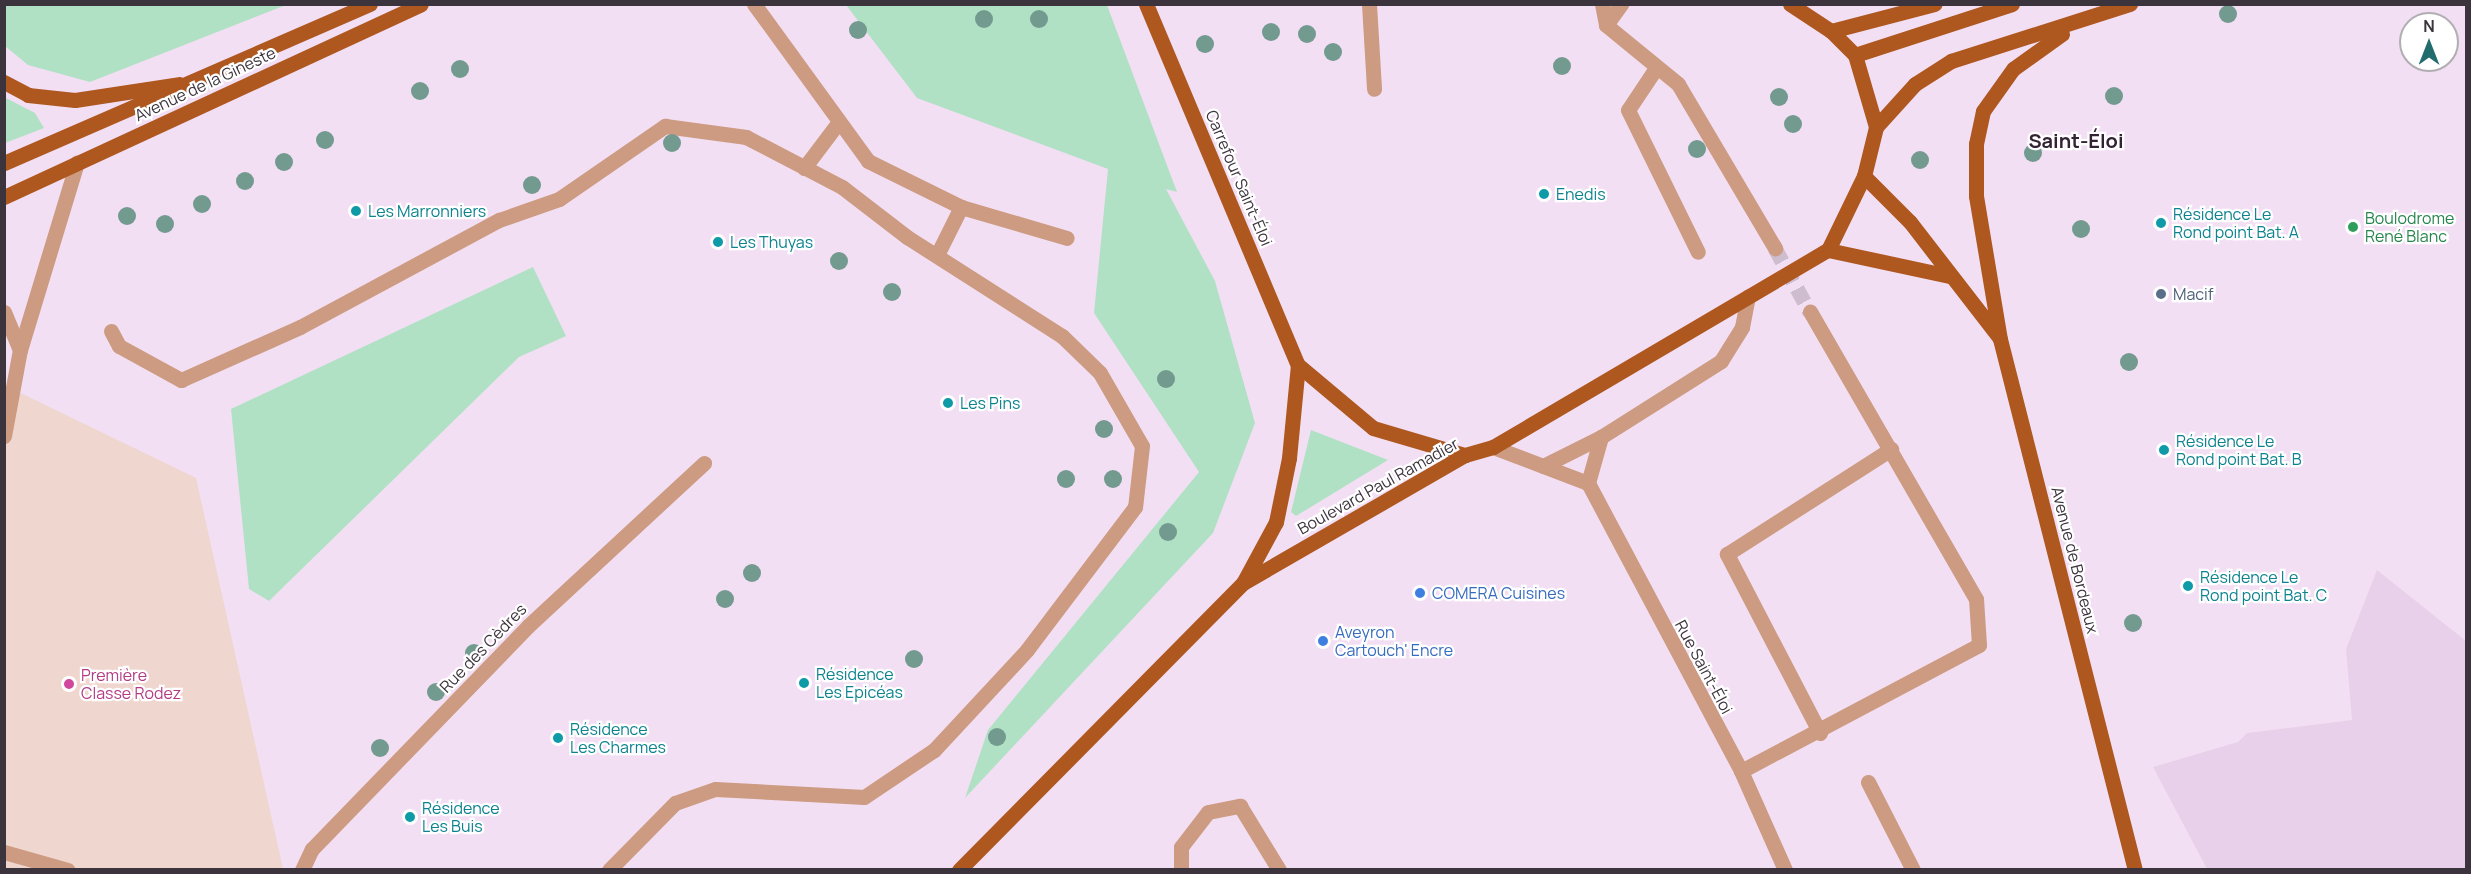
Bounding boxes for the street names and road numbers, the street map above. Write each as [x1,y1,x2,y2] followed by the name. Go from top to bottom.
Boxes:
[131,43,279,125] street label: Avenue de la Gineste
[1202,107,1276,249] street label: Carrefour Saint-Éloi
[1294,434,1462,538] street label: Boulevard Paul Ramadier
[2047,485,2103,635] street label: Avenue de Bordeaux
[436,600,530,696] street label: Rue des Cèdres
[1671,617,1737,717] street label: Rue Saint-Éloi

